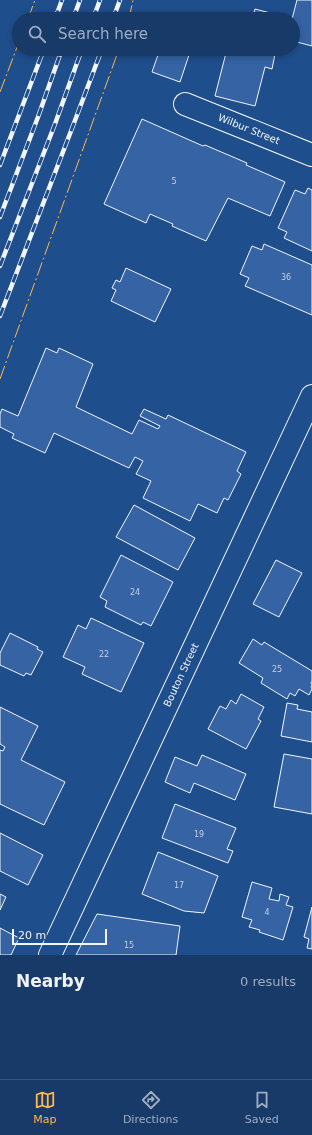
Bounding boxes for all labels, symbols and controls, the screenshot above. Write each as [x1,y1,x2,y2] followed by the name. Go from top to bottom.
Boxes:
[12,12,300,56] search box
[26,23,48,45] icon: search
[58,25,148,43] text: Search here
[217,112,282,146] street label: Wilbur Street
[171,177,177,186] house number: 5
[281,273,291,282] house number: 36
[130,588,140,597] house number: 24
[161,641,201,709] street label: Bouton Street
[99,650,109,659] house number: 22
[272,665,282,674] house number: 25
[194,830,204,839] house number: 19
[174,881,184,890] house number: 17
[264,908,270,917] house number: 4
[12,927,107,946] scale bar
[18,929,46,942] text: 20 m
[124,941,134,950] house number: 15
[16,971,85,991] text: Nearby
[240,974,296,989] text: 0 results
[33,1089,56,1126] tab: Map
[123,1089,178,1126] tab: Directions
[245,1089,279,1126] tab: Saved

